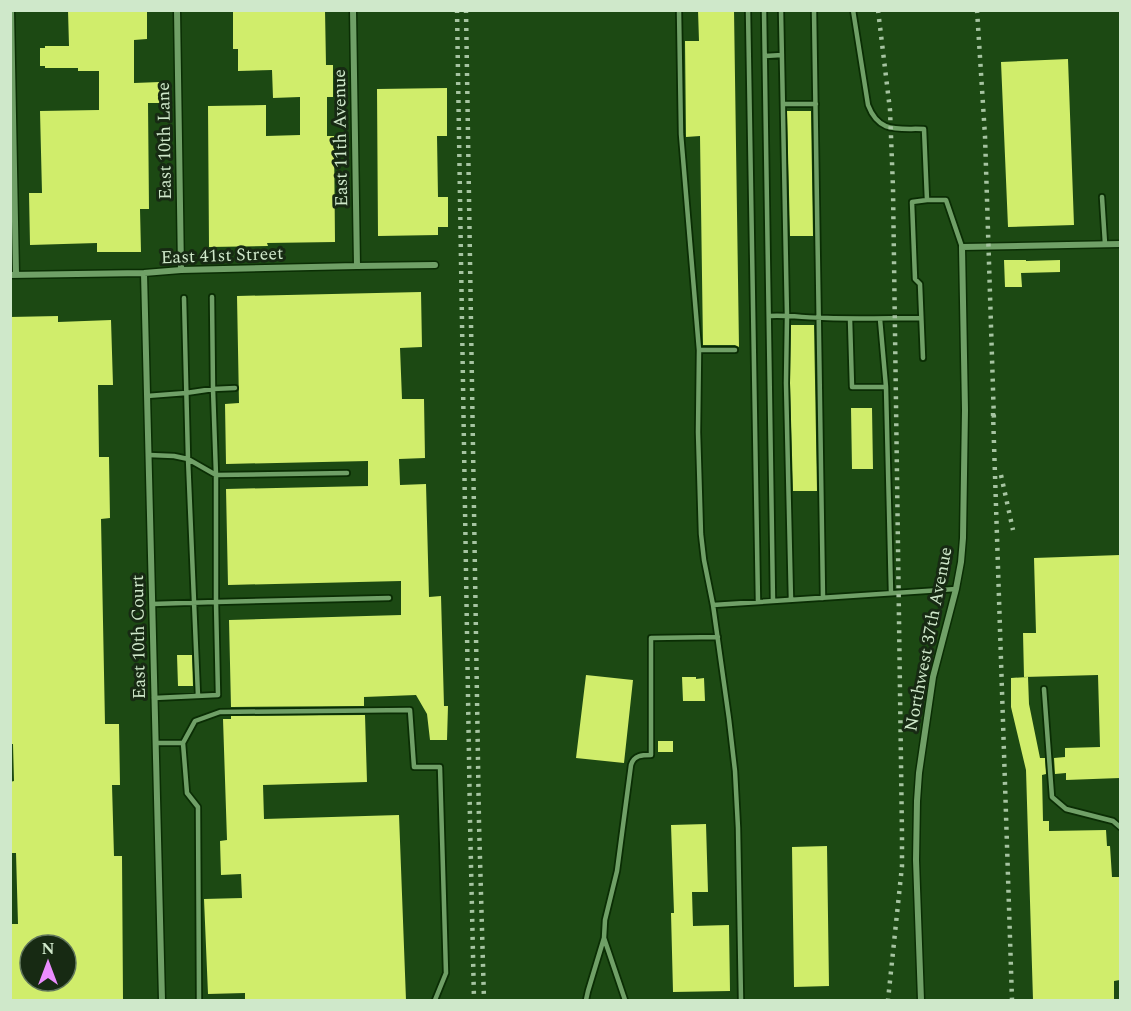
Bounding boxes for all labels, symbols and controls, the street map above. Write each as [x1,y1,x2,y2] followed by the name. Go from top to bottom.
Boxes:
[326,69,355,207] street label: East 11th Avenue
[150,82,179,200] street label: East 10th Lane
[160,240,284,271] street label: East 41st Street
[897,545,960,734] street label: Northwest 37th Avenue
[124,574,153,700] street label: East 10th Court
[18,933,78,993] north arrow
[41,937,55,961] text: N

